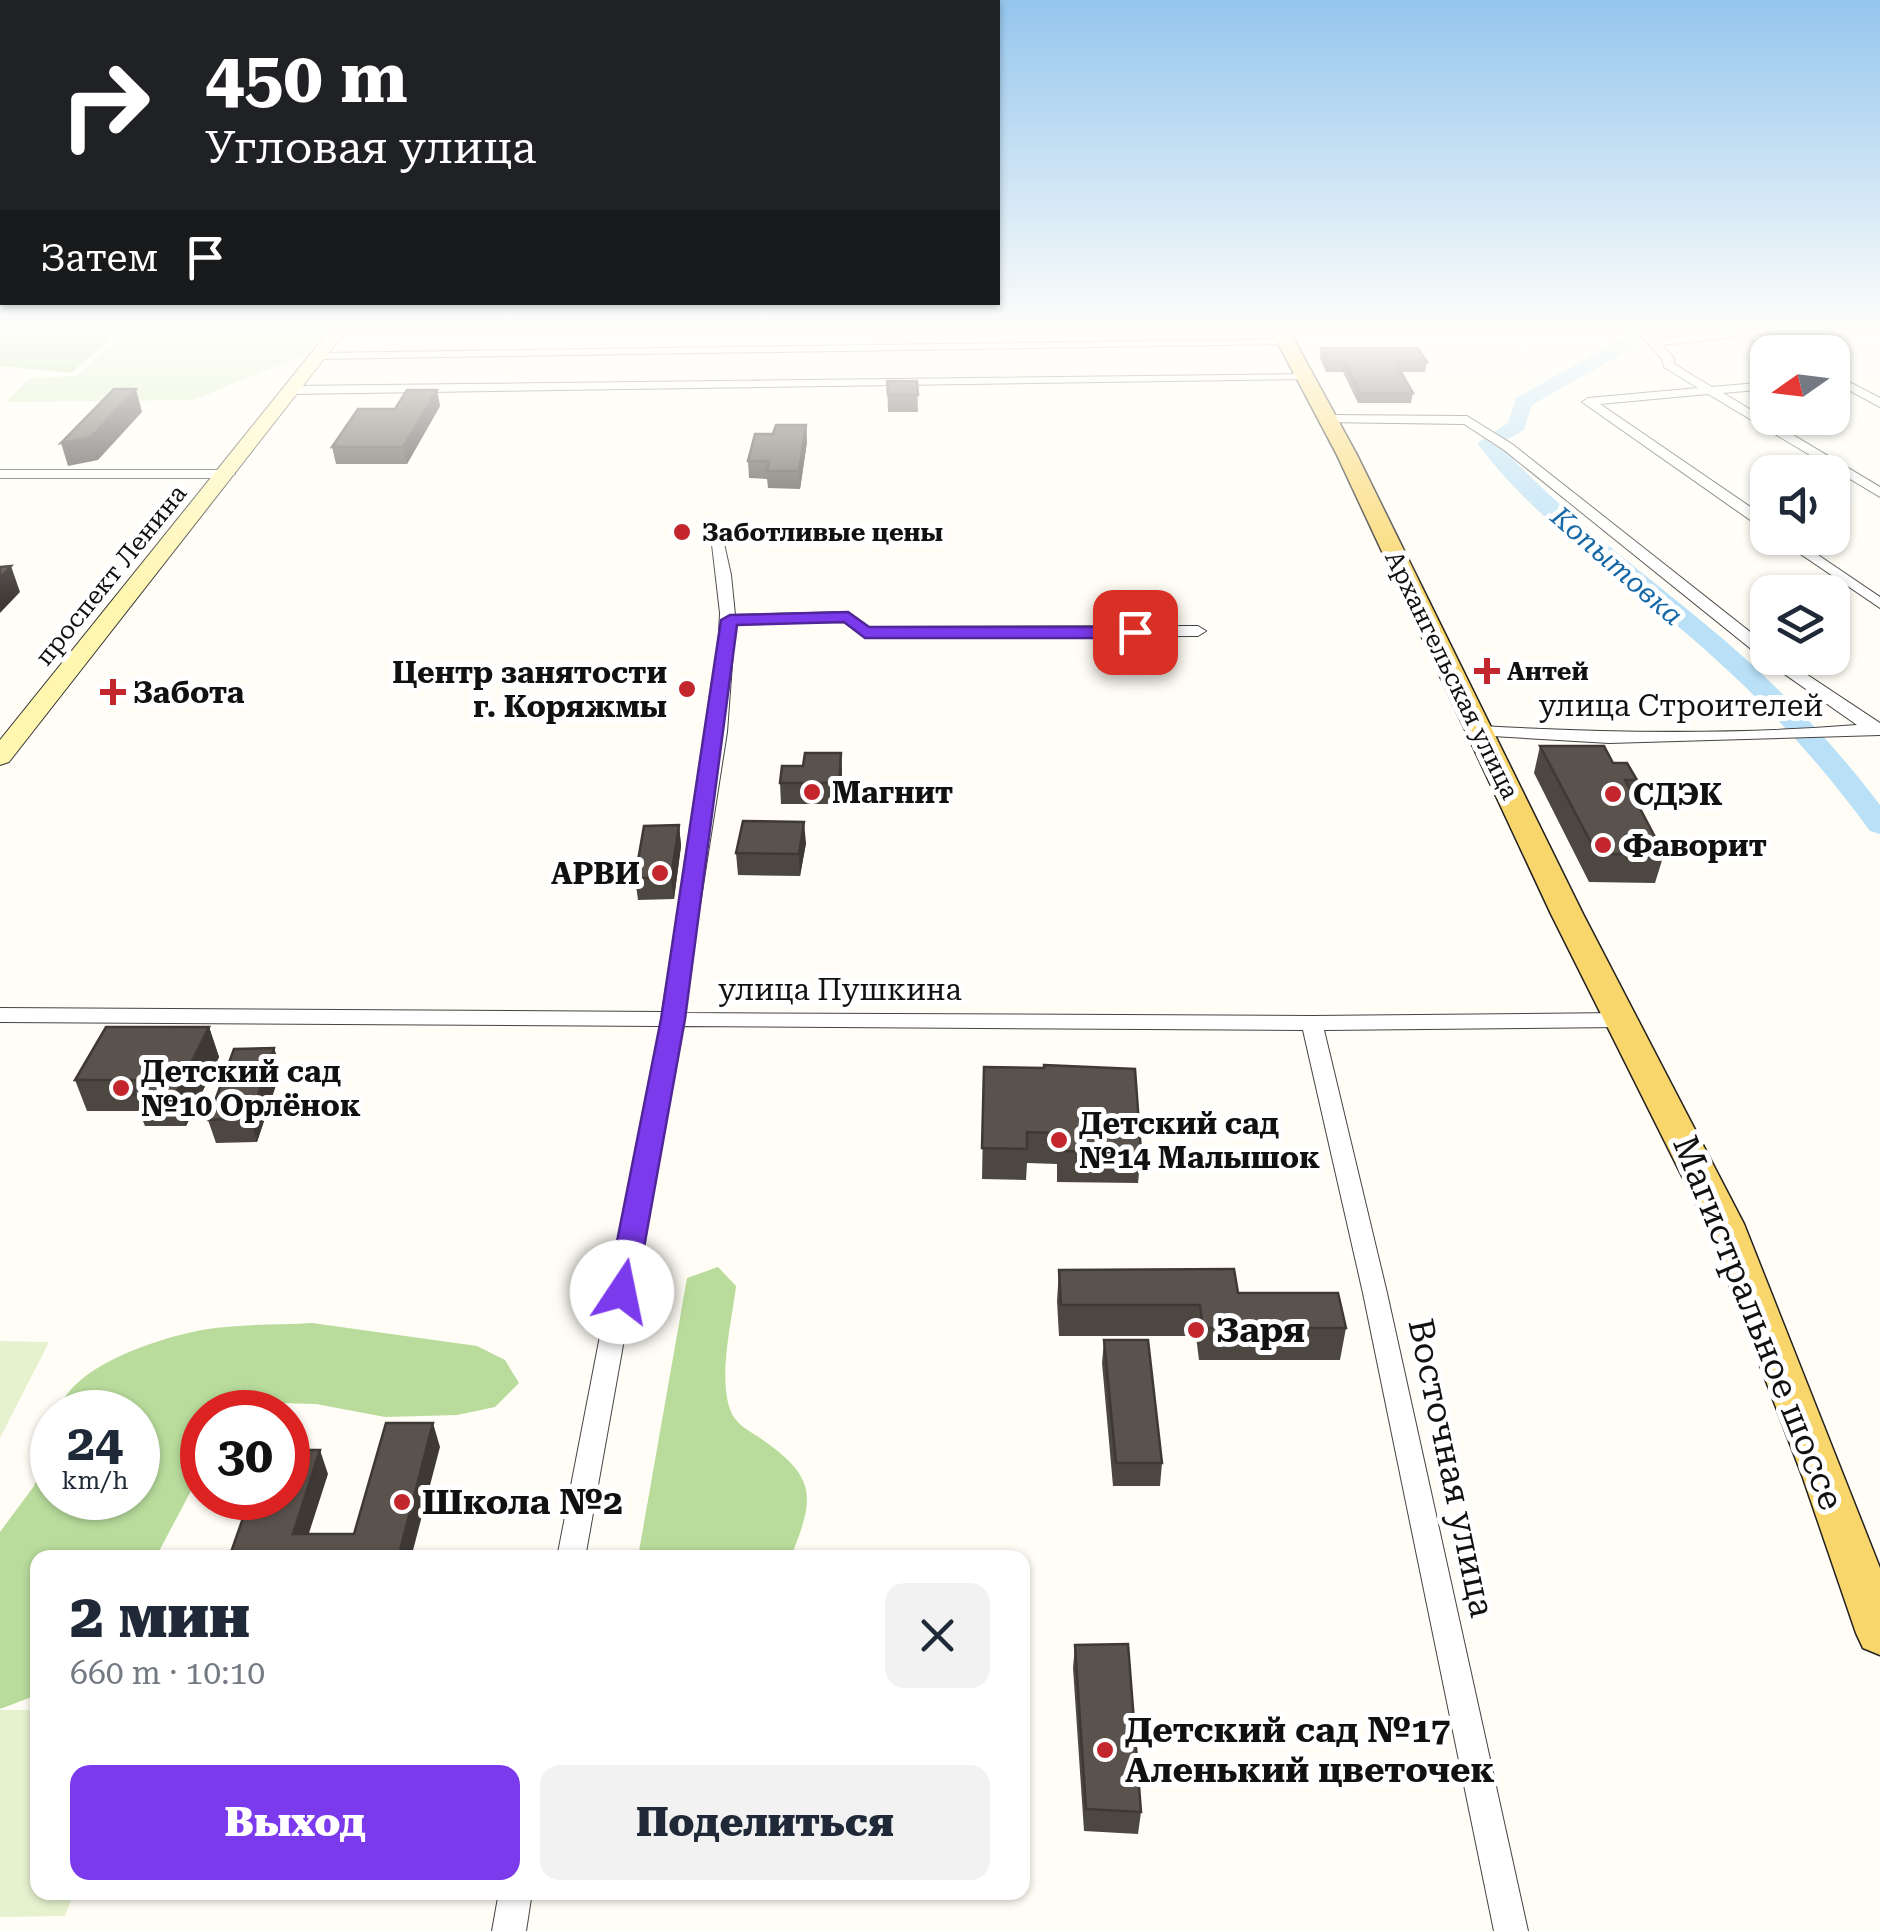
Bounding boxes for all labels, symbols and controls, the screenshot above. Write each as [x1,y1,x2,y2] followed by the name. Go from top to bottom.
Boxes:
[205,37,408,119] text: 450 m
[40,40,170,170] icon: right
[205,121,536,174] text: Угловая улица
[178,230,233,285] icon: arrive
[40,236,158,280] text: Затем
[1750,335,1850,435] north arrow
[1750,335,1850,675] map controls
[1750,455,1850,555] button: sound
[29,479,193,671] street label: проспект Ленина
[1544,499,1690,632] water label: Копытовка
[702,518,943,547] place label: Заботливые цены
[671,521,693,543] marker: Заботливые цены
[1379,546,1525,804] street label: Архангельская улица
[1750,575,1850,675] button: layers
[1093,590,1178,675] pin
[1108,605,1163,660] icon: arrive
[392,655,667,724] place label: Центр занятости г. Коряжмы
[1507,657,1589,686] place label: Антей
[1476,660,1498,682] marker: Антей
[133,675,245,710] place label: Забота
[676,678,698,700] marker: Центр занятости г. Коряжмы
[102,681,124,703] marker: Забота
[1539,688,1823,723] street label: улица Строителей
[832,775,953,810] place label: Магнит
[1633,777,1723,812] place label: СДЭК
[801,781,823,803] marker: Магнит
[1602,783,1624,805] marker: СДЭК
[1623,828,1767,863] place label: Фаворит
[1592,834,1614,856] marker: Фаворит
[551,856,640,891] place label: АРВИ
[649,862,671,884] marker: АРВИ
[718,972,962,1007] street label: улица Пушкина
[141,1054,361,1123] place label: Детский сад №10 Орлёнок
[110,1077,132,1099] marker: Детский сад №10 Орлёнок
[1079,1106,1320,1175] place label: Детский сад №14 Малышок
[1048,1129,1070,1151] marker: Детский сад №14 Малышок
[1664,1130,1852,1516] street label: Магистральное шоссе
[570,1240,674,1344] position arrow
[1216,1310,1305,1351] place label: Заря
[1399,1315,1503,1621] street label: Восточная улица
[1185,1319,1207,1341] marker: Заря
[180,1390,310,1520] speed limit sign: 30
[67,1414,123,1472] text: 24
[62,1466,128,1495] text: km/h
[422,1482,623,1523] place label: Школа №2
[391,1491,413,1513] marker: Школа №2
[70,1581,250,1652] text: 2 мин
[885,1583,990,1688] button: close
[70,1654,265,1692] text: 660 m · 10:10
[1125,1710,1495,1791] place label: Детский сад №17 Аленький цветочек
[1094,1739,1116,1761] marker: Детский сад №17 Аленький цветочек
[70,1765,520,1880] button: Выход
[540,1765,990,1880] button: Поделиться

